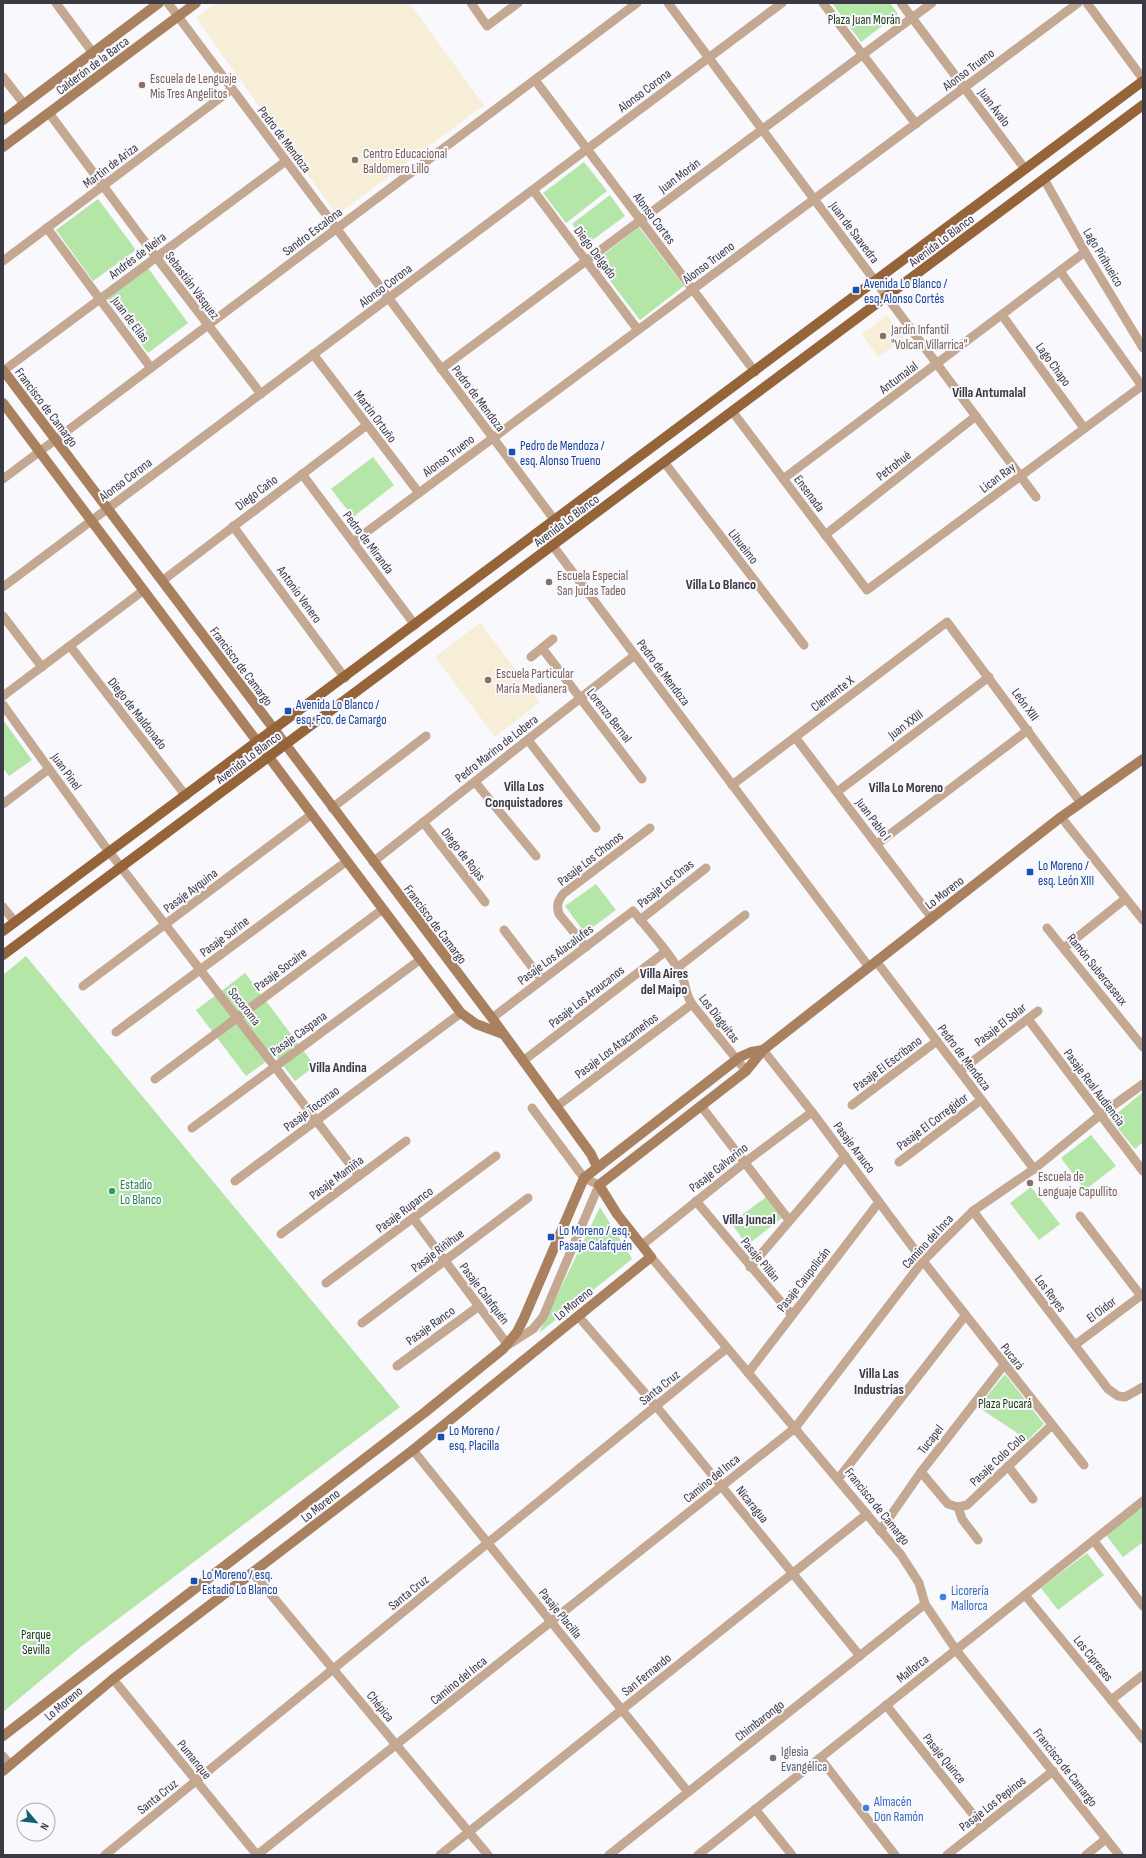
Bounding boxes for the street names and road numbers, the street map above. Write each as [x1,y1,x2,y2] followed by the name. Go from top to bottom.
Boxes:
[53,33,132,98] street label: Calderón de la Barca
[939,45,998,95] street label: Alonso Trueno
[614,66,674,117] street label: Alonso Corona
[974,84,1014,130] street label: Juan Ávalo
[254,103,314,176] street label: Pedro de Mendoza
[80,140,141,192] street label: Martín de Ariza
[655,155,704,197] street label: Juan Morán
[629,189,679,248] street label: Alonso Cortes
[825,198,883,267] street label: Juan de Saavedra
[279,204,346,260] street label: Sandro Escalona
[905,211,977,271] street label: Avenida Lo Blanco
[570,223,620,282] street label: Diego Delgado
[1079,225,1127,290] street label: Lago Pirihueico
[105,229,169,283] street label: Andrés de Neira
[679,238,738,288] street label: Alonso Trueno
[162,249,223,323] street label: Sebastián Vásquez
[355,261,415,312] street label: Alonso Corona
[107,293,153,346] street label: Juan de Elías
[1032,340,1074,390] street label: Lago Chapo
[875,358,921,398] street label: Antumalal
[448,362,508,435] street label: Pedro de Mendoza
[11,365,81,450] street label: Francisco de Camargo
[350,387,400,446] street label: Martin Ortuño
[419,431,478,481] street label: Alonso Trueno
[873,447,914,484] street label: Petrohué
[95,455,155,506] street label: Alonso Corona
[977,459,1019,496] street label: Lican Ray
[232,472,281,514] street label: Diego Caño
[790,472,828,515] street label: Ensenada
[530,491,602,551] street label: Avenida Lo Blanco
[339,508,397,577] street label: Pedro de Miranda
[725,526,762,567] street label: Lihueimo
[273,562,325,626] street label: Antonio Venero
[206,624,276,709] street label: Francisco de Camargo
[633,636,693,709] street label: Pedro de Mendoza
[808,672,858,715] street label: Clemente X
[104,675,170,753] street label: Diego de Maldonado
[583,685,635,746] street label: Lorenzo Bernal
[1008,685,1042,724] street label: León XIII
[884,706,926,744] street label: Juan XXIII
[452,711,541,786] street label: Pedro Marino de Lobera
[212,728,284,788] street label: Avenida Lo Blanco
[47,749,85,793] street label: Juan Pinel
[851,794,894,844] street label: Juan Pablo I
[438,825,489,884] street label: Diego de Rojas
[554,828,627,889] street label: Pasaje Los Chonos
[634,856,697,911] street label: Pasaje Los Onas
[160,865,221,916] street label: Pasaje Ayquina
[922,873,967,913] street label: Lo Moreno
[400,882,470,967] street label: Francisco de Camargo
[197,913,252,960] street label: Pasaje Surine
[515,921,597,989] street label: Pasaje Los Alacalufes
[1063,931,1131,1009] street label: Ramón Subercaseux
[251,945,310,995] street label: Pasaje Socaire
[546,962,628,1031] street label: Pasaje Los Araucanos
[224,984,264,1029] street label: Socoroma
[695,991,743,1046] street label: Los Diaguitas
[971,999,1030,1050] street label: Pasaje El Solar
[267,1008,330,1060] street label: Pasaje Caspana
[572,1009,662,1082] street label: Pasaje Los Atacameños
[934,1021,994,1094] street label: Pedro de Mendoza
[850,1033,925,1095] street label: Pasaje El Escribano
[1060,1046,1128,1129] street label: Pasaje Real Audiencia
[280,1083,343,1135] street label: Pasaje Toconao
[894,1089,972,1154] street label: Pasaje El Corregidor
[830,1119,879,1176] street label: Pasaje Arauco
[686,1140,751,1196] street label: Pasaje Galvarino
[306,1152,367,1203] street label: Pasaje Mamiña
[373,1183,436,1236] street label: Pasaje Rupanco
[899,1211,957,1272] street label: Camino del Inca
[408,1226,467,1276] street label: Pasaje Riñihue
[737,1234,783,1285] street label: Pasaje Pillán
[774,1244,834,1315] street label: Pasaje Caupolicán
[456,1260,513,1328] street label: Pasaje Calafquén
[1031,1272,1070,1316] street label: Los Reyes
[551,1283,596,1324] street label: Lo Moreno
[1084,1293,1120,1326] street label: El Oidor
[403,1303,458,1349] street label: Pasaje Ranco
[997,1340,1028,1373] street label: Pucará
[636,1366,683,1409] street label: Santa Cruz
[914,1422,947,1457] street label: Tucapel
[966,1430,1029,1490] street label: Pasaje Colo Colo
[680,1451,743,1506] street label: Camino del Inca
[841,1465,913,1549] street label: Francisco de Camargo
[732,1483,772,1526] street label: Nicaragua
[298,1486,343,1526] street label: Lo Moreno
[385,1571,432,1614] street label: Santa Cruz
[535,1585,585,1642] street label: Pasaje Placilla
[1070,1633,1117,1685] street label: Los Cipreses
[619,1650,675,1700] street label: San Fernando
[893,1651,932,1686] street label: Mallorca
[427,1653,490,1708] street label: Camino del Inca
[41,1683,86,1724] street label: Lo Moreno
[363,1688,397,1725] street label: Chépica
[732,1697,787,1745] street label: Chimbarongo
[1030,1725,1101,1810] street label: Francisco de Camargo
[919,1730,969,1787] street label: Pasaje Quince
[174,1737,215,1783] street label: Pumanque
[956,1773,1030,1835] street label: Pasaje Los Pepinos
[134,1775,181,1818] street label: Santa Cruz

